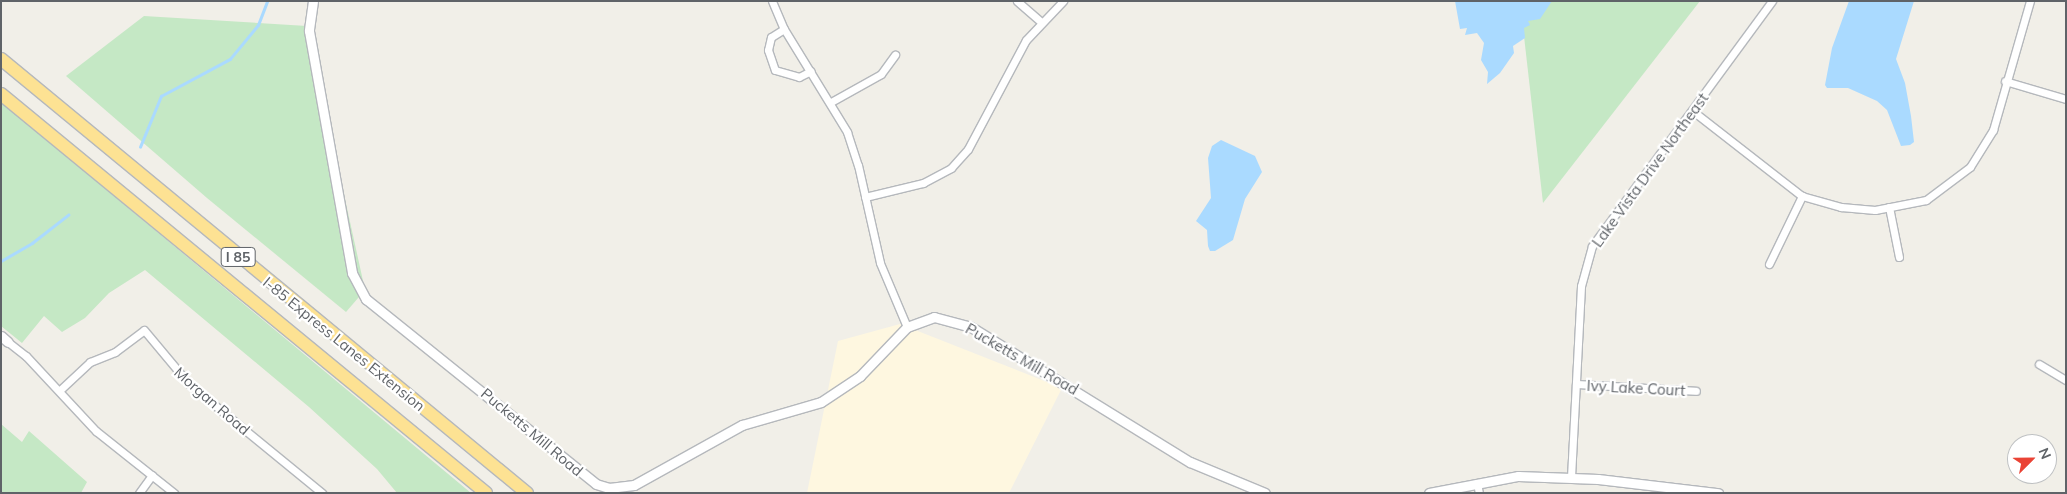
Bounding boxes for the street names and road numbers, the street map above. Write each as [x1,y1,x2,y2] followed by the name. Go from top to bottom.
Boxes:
[1588,89,1712,251] street label: Lake Vista Drive Northeast
[220,246,256,268] road number: I 85
[259,273,429,415] street label: I-85 Express Lanes Extension
[962,319,1082,399] street label: Pucketts Mill Road
[171,363,253,439] street label: Morgan Road
[1586,376,1686,400] street label: Ivy Lake Court
[477,384,587,480] street label: Pucketts Mill Road

